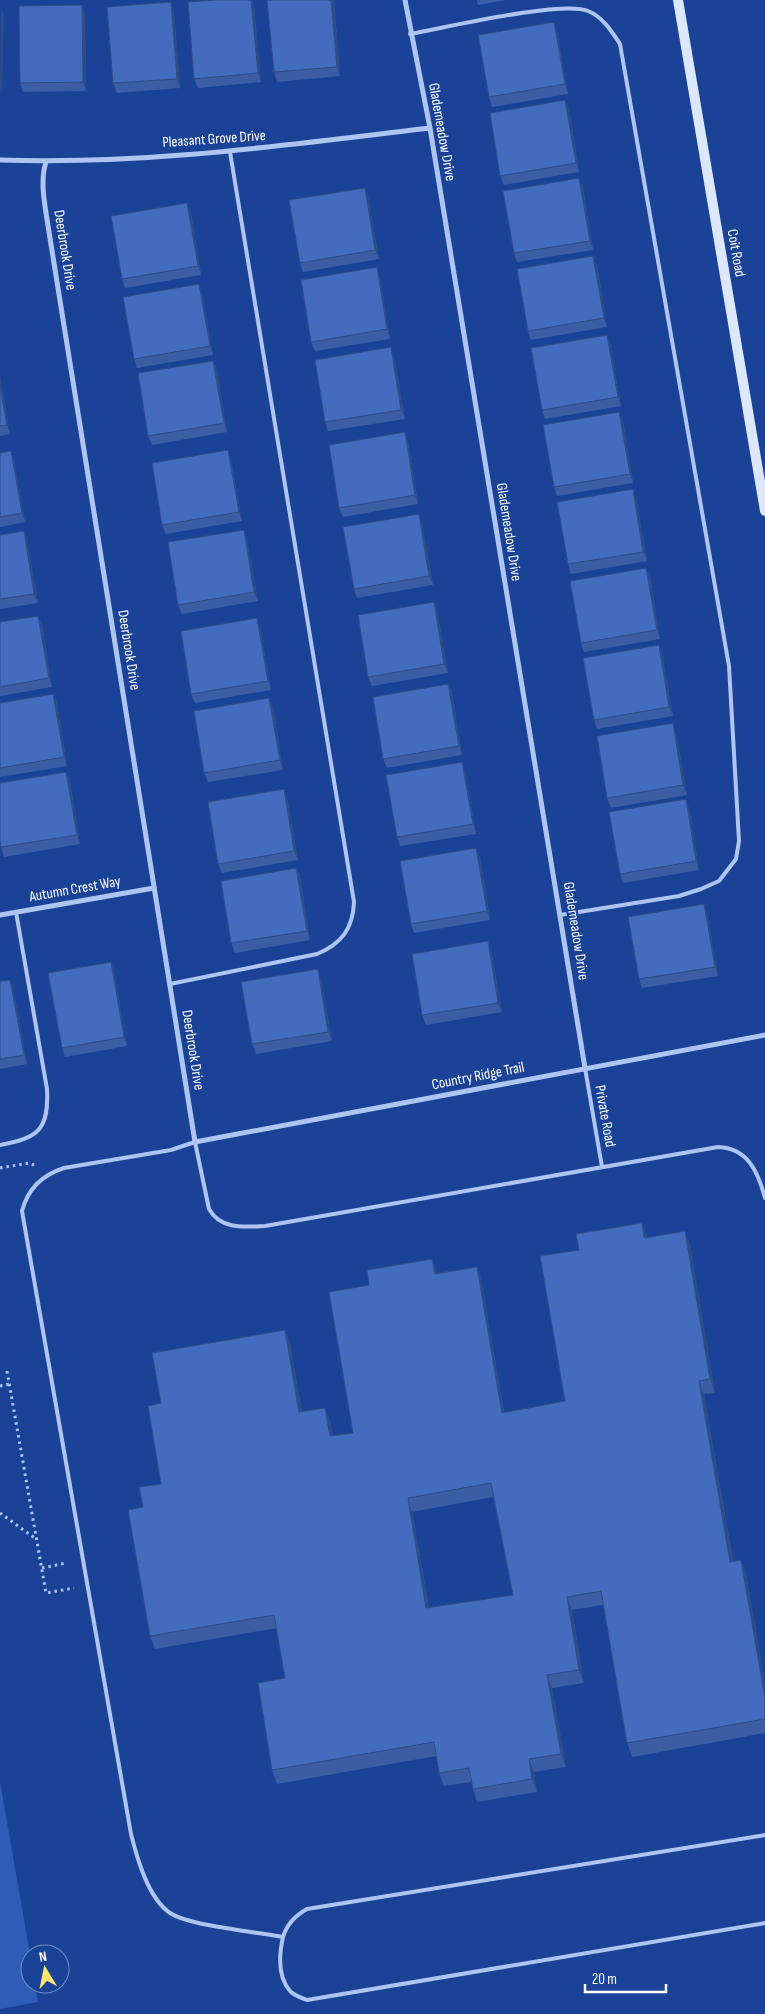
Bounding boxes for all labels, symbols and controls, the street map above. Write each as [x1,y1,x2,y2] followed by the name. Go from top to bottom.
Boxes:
[424,81,460,183] street label: Glademeadow Drive
[162,126,266,152] street label: Pleasant Grove Drive
[49,209,81,291] street label: Deerbrook Drive
[722,228,750,278] street label: Coit Road
[492,482,526,582] street label: Glademeadow Drive
[113,609,145,691] street label: Deerbrook Drive
[27,872,122,907] street label: Autumn Crest Way
[559,881,593,981] street label: Glademeadow Drive
[177,1009,209,1091] street label: Deerbrook Drive
[430,1058,526,1094] street label: Country Ridge Trail
[590,1084,620,1148] street label: Private Road
[20,1944,70,1994] north arrow
[38,1948,48,1966] text: N
[585,1962,666,1994] scale bar
[592,1970,617,1989] text: 20 m

